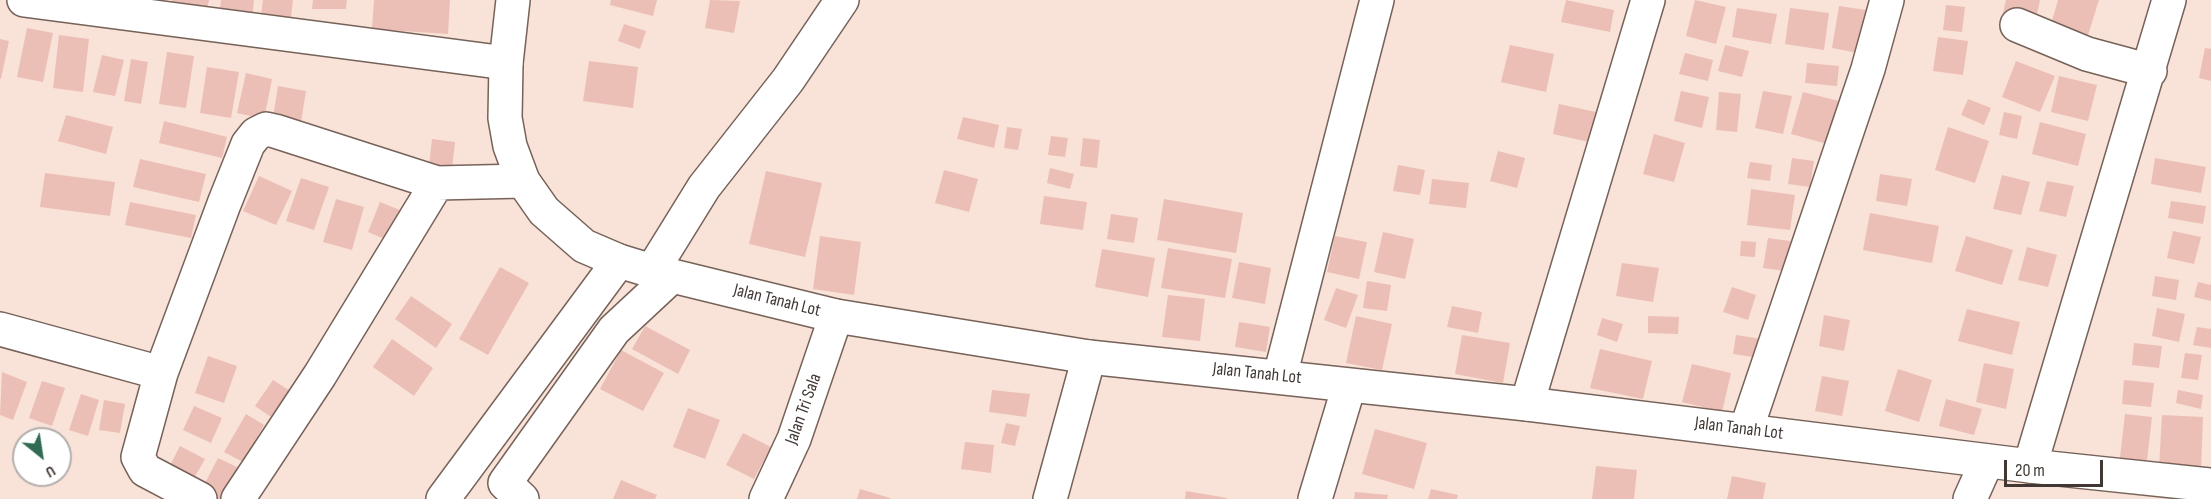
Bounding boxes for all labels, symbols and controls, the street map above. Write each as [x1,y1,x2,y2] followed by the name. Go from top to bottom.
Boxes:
[731,280,823,322] street label: Jalan Tanah Lot
[1212,359,1302,389] street label: Jalan Tanah Lot
[781,371,827,447] street label: Jalan Tri Sala
[1693,413,1785,445] street label: Jalan Tanah Lot
[12,427,72,487] north arrow
[2007,448,2106,486] scale bar
[2015,460,2045,481] text: 20 m
[42,461,59,482] text: U

